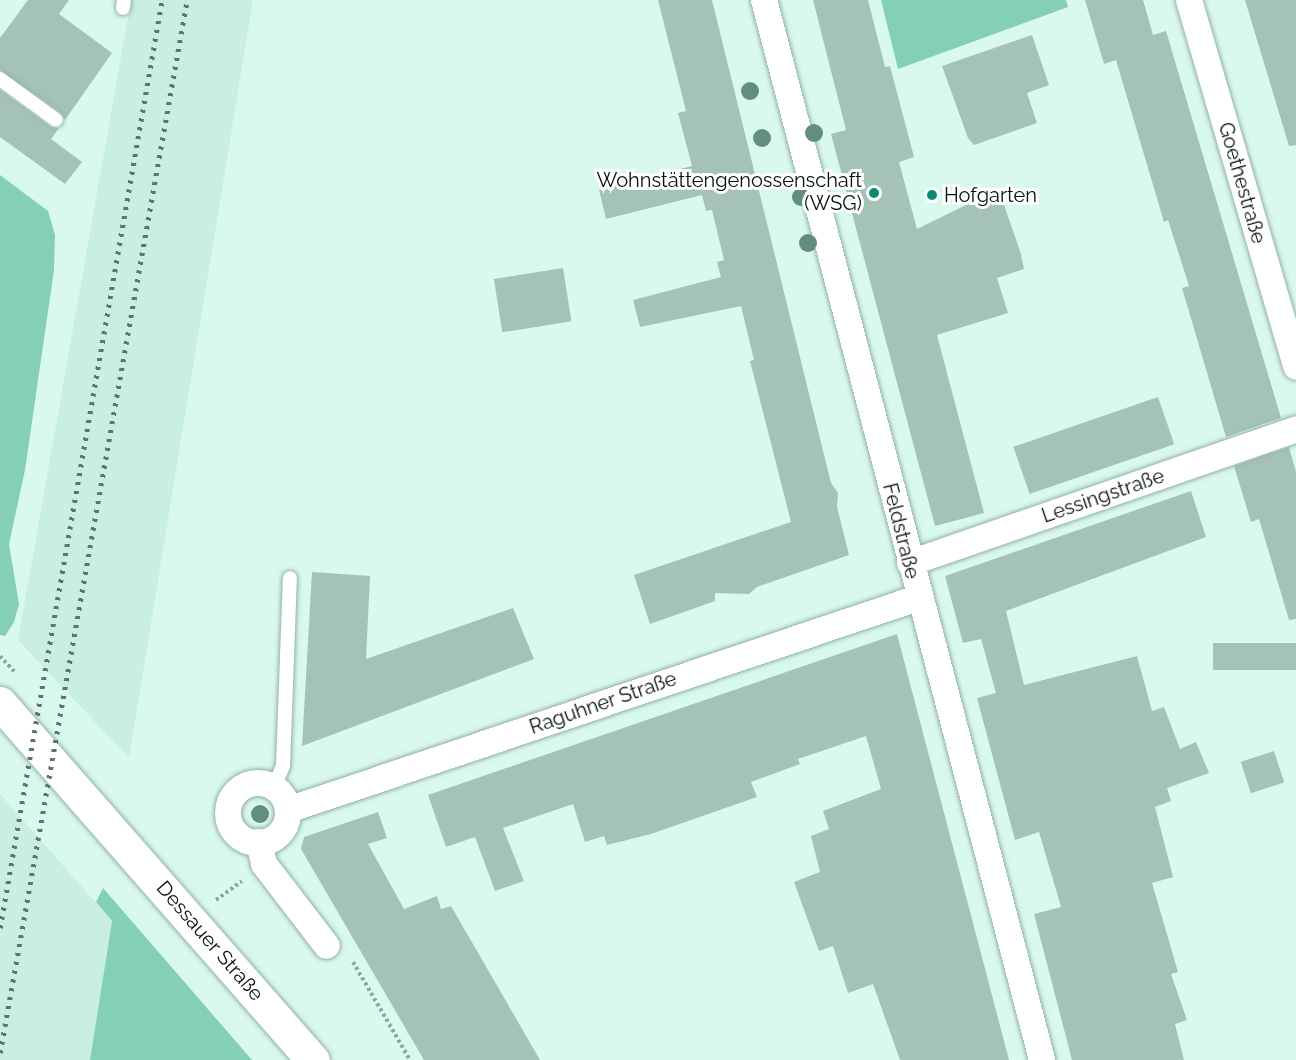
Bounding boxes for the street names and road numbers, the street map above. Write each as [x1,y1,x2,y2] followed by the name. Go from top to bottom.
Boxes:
[1213,120,1271,246] street label: Goethestraße
[1039,464,1167,528] street label: Lessingstraße
[878,481,924,581] street label: Feldstraße
[526,666,680,740] street label: Raguhner Straße
[151,876,269,1006] street label: Dessauer Straße

